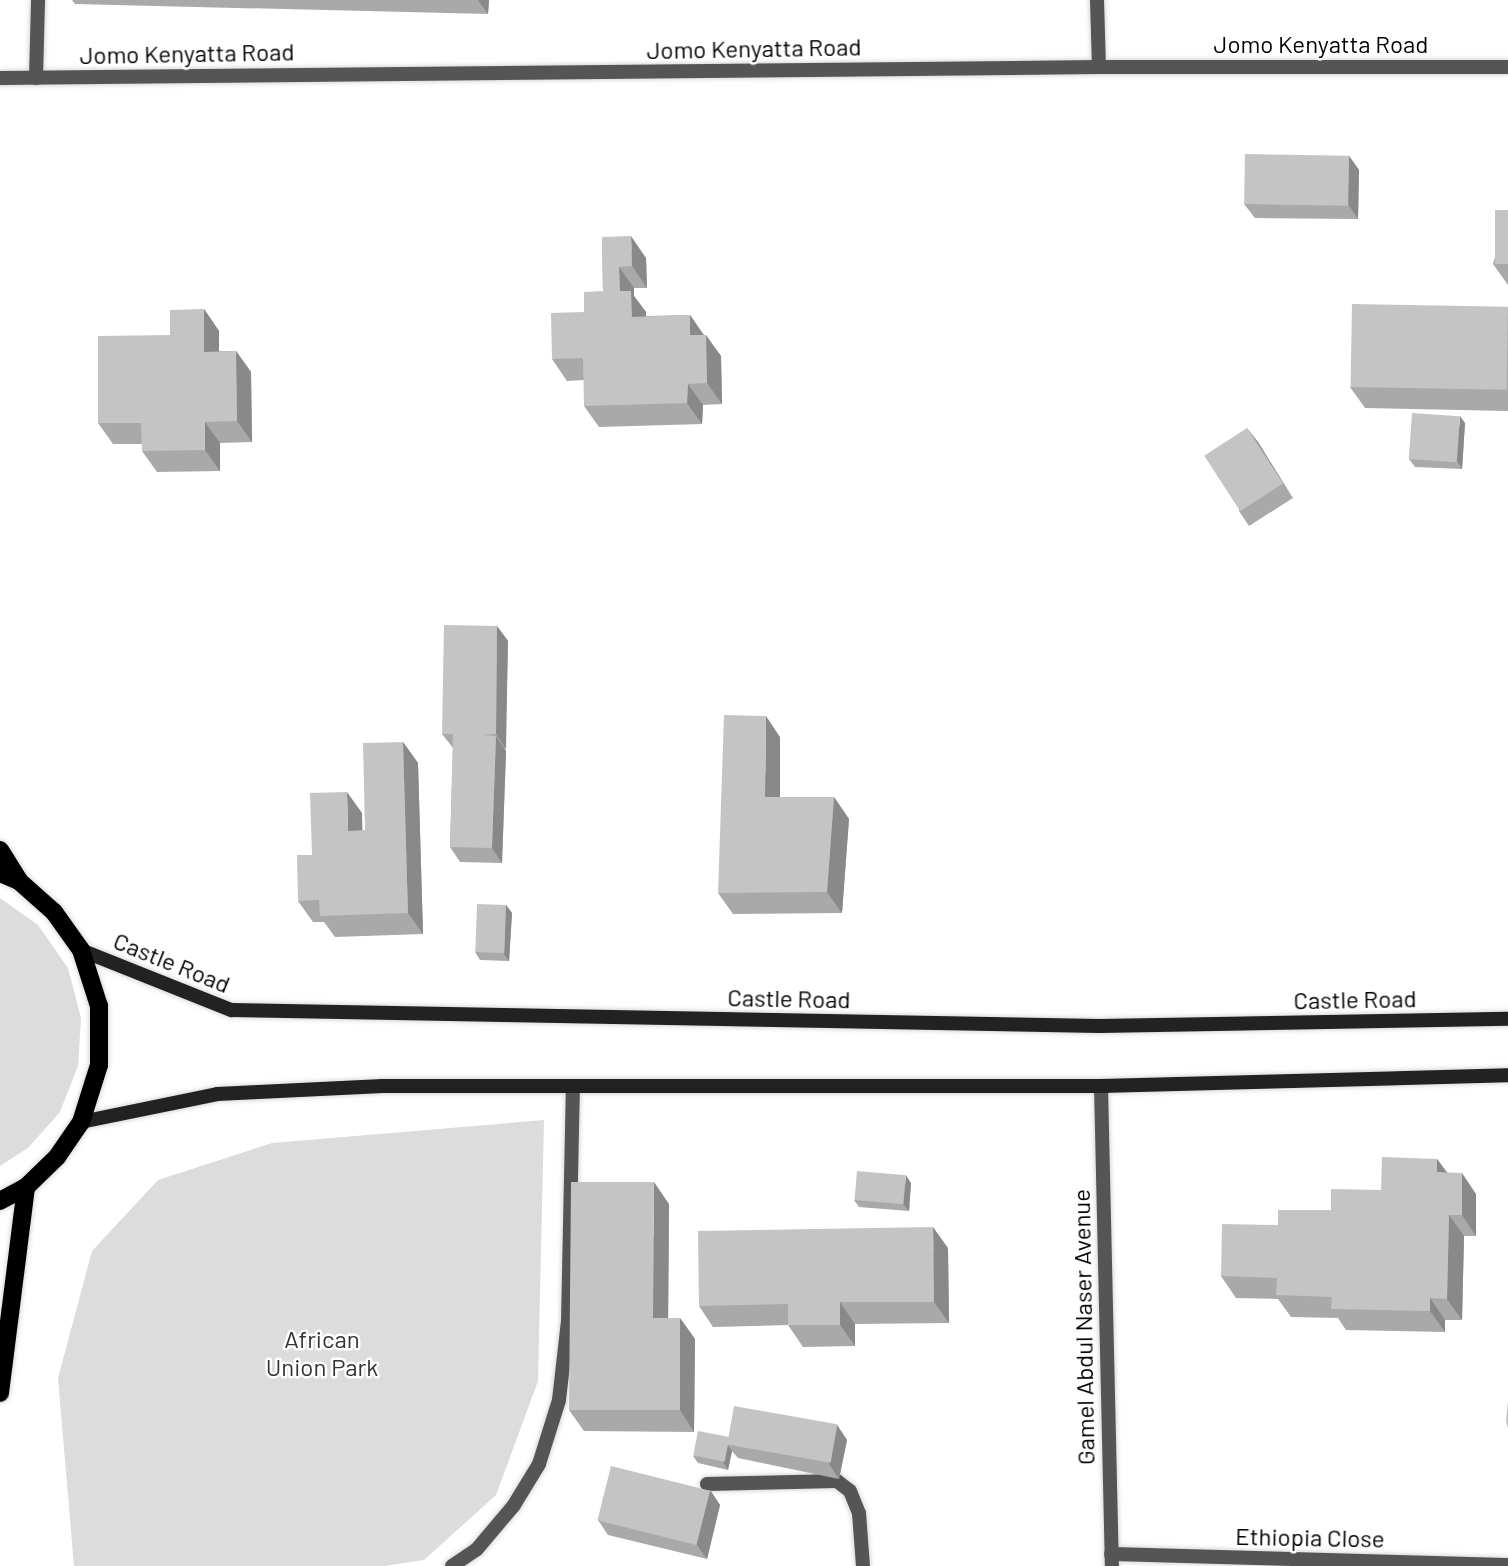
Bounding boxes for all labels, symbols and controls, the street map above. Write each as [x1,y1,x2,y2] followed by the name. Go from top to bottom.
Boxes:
[1214,30,1428,58] street label: Jomo Kenyatta Road
[646,32,862,64] street label: Jomo Kenyatta Road
[79,37,295,69] street label: Jomo Kenyatta Road
[110,926,234,998] street label: Castle Road
[727,983,851,1013] street label: Castle Road
[1293,984,1417,1014] street label: Castle Road
[1066,1189,1100,1465] street label: Gamel Abdul Naser Avenue
[266,1325,378,1381] park label: African Union Park
[1235,1521,1385,1553] street label: Ethiopia Close

